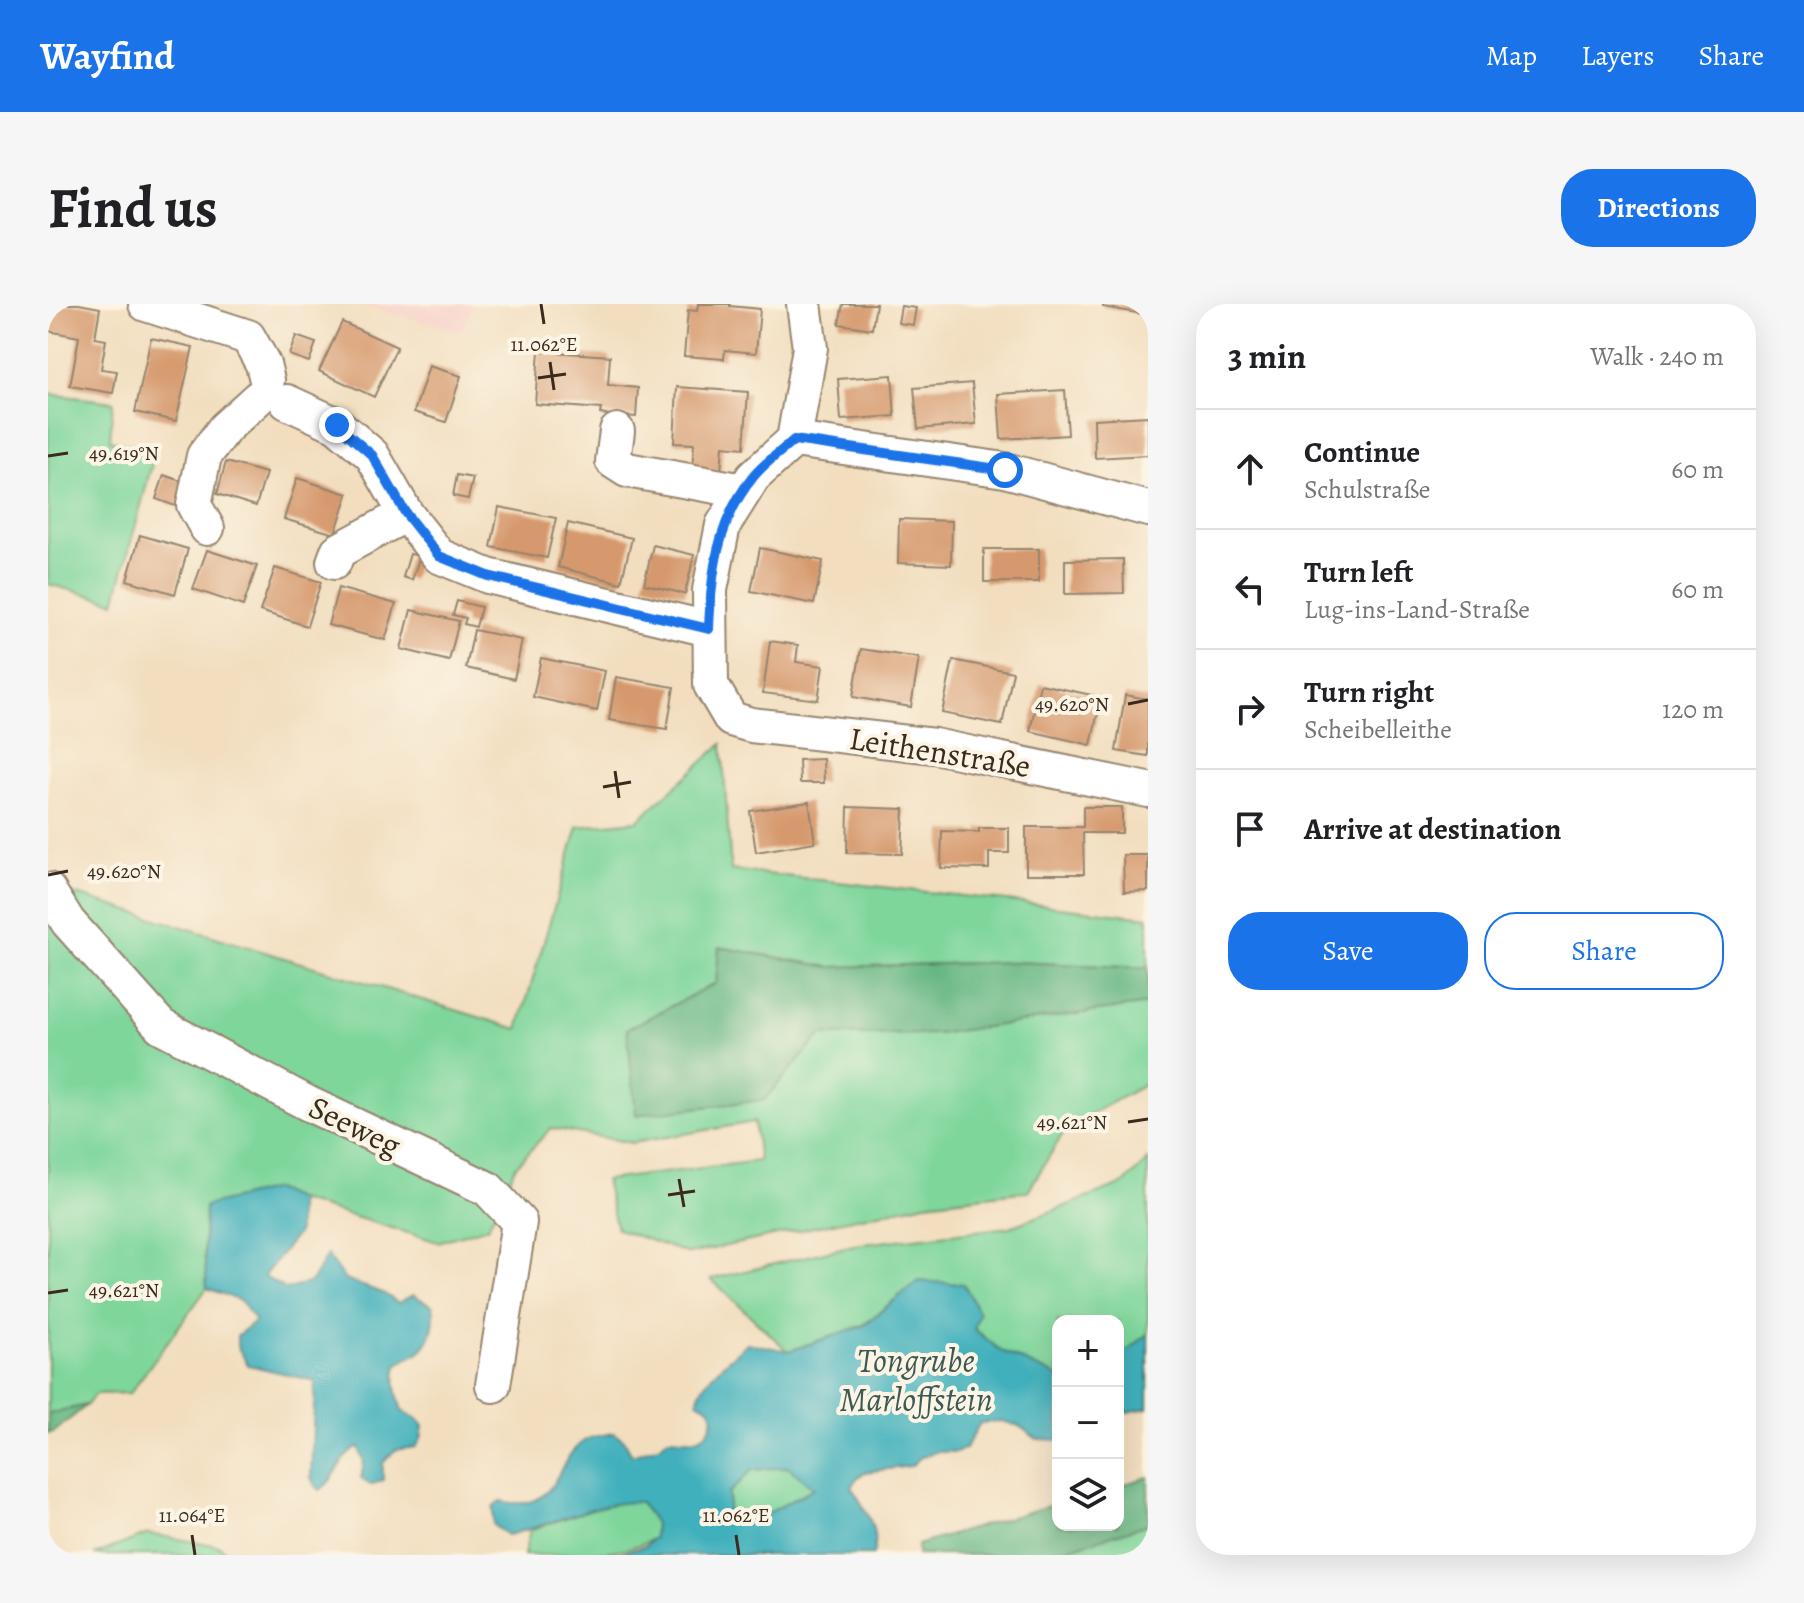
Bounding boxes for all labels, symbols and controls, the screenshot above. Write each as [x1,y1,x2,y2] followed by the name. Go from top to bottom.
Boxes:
[40,30,175,82] text: Wayfind
[1486,37,1537,75] text: Map
[1581,37,1654,75] text: Layers
[1698,37,1764,75] text: Share
[1561,169,1756,247] button: Directions
[48,170,218,246] text: Find us
[510,331,578,358] text: 11.062°E
[1228,333,1306,380] text: 3 min
[1590,339,1724,374] text: Walk · 240 m
[319,407,355,443] route end
[1304,432,1420,472] text: Continue
[89,440,159,467] text: 49.619°N
[1228,447,1272,491] icon: ahead
[987,452,1023,488] route start
[1671,452,1724,487] text: 60 m
[1304,472,1430,507] text: Schulstraße
[1304,552,1413,592] text: Turn left
[1228,567,1272,611] icon: left
[1671,572,1724,607] text: 60 m
[1304,592,1530,627] text: Lug-ins-Land-Straße
[1304,672,1434,712] text: Turn right
[1228,687,1272,731] icon: right
[1035,691,1109,718] text: 49.620°N
[1662,692,1724,727] text: 120 m
[1304,712,1452,747] text: Scheibelleithe
[846,716,1034,788] street label: Leithenstraße
[1228,807,1272,851] icon: arrive
[1304,809,1561,849] text: Arrive at destination
[87,858,161,885] text: 49.620°N
[1228,912,1468,990] button: Save
[1484,912,1724,990] button: Share
[302,1085,408,1167] street label: Seeweg
[1037,1109,1107,1136] text: 49.621°N
[89,1277,159,1304] text: 49.621°N
[1052,1315,1124,1531] map controls
[1052,1315,1124,1387] button: +
[839,1337,993,1423] water label: Tongrube Marloffstein
[1052,1387,1124,1459] button: −
[1052,1459,1124,1531] button: layers
[159,1502,225,1529] text: 11.064°E
[702,1502,770,1529] text: 11.062°E

